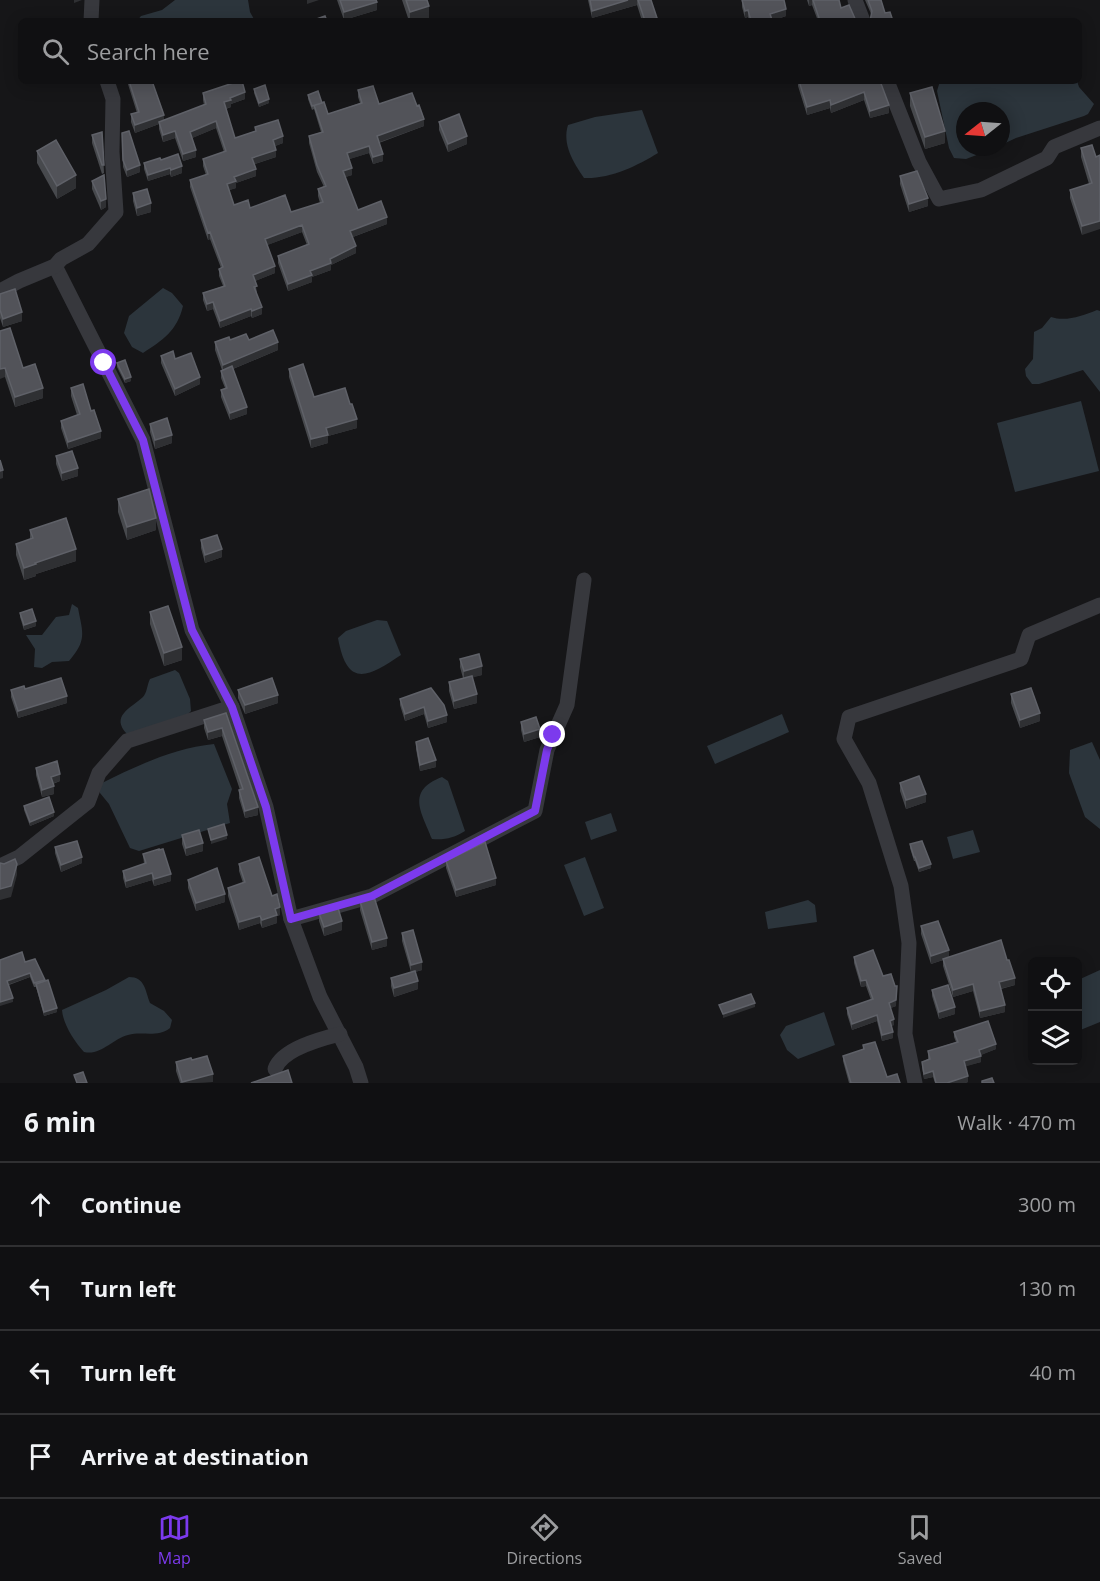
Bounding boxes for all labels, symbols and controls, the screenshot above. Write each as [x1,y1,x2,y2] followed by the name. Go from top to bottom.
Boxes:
[18,18,1082,84] search box
[39,35,72,68] icon: search
[87,36,210,66] text: Search here
[956,102,1010,156] north arrow
[90,349,116,375] route start
[539,721,565,747] route end
[1028,957,1082,1065] map controls
[1028,957,1082,1011] button: locate
[1028,1011,1082,1065] button: layers
[24,1104,96,1140] text: 6 min
[957,1109,1076,1136] text: Walk · 470 m
[24,1188,57,1221] icon: ahead
[81,1189,181,1219] text: Continue
[1018,1191,1076,1218] text: 300 m
[24,1272,57,1305] icon: left
[81,1273,176,1303] text: Turn left
[1018,1275,1076,1302] text: 130 m
[24,1356,57,1389] icon: left
[81,1357,176,1387] text: Turn left
[1029,1359,1076,1386] text: 40 m
[24,1440,57,1473] icon: arrive
[81,1441,309,1471] text: Arrive at destination
[158,1511,191,1569] tab: Map
[506,1511,582,1569] tab: Directions
[898,1511,942,1569] tab: Saved

